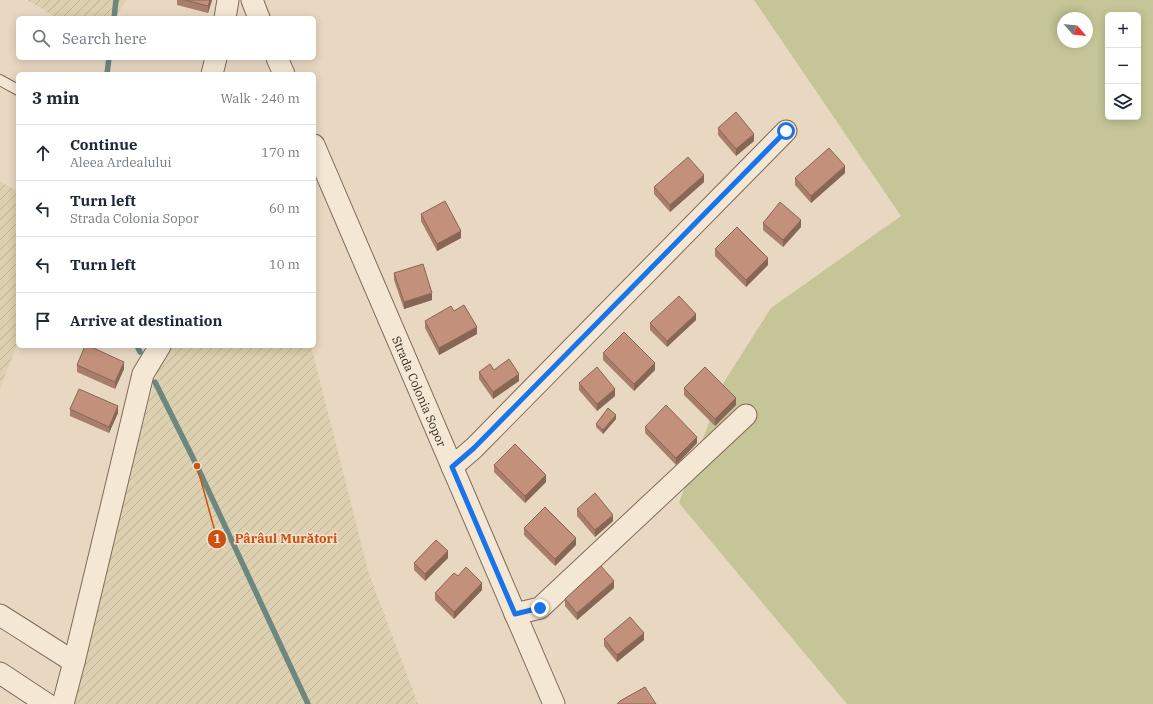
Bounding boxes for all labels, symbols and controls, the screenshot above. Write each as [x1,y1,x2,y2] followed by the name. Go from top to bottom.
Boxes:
[1057,12,1093,48] north arrow
[1105,12,1141,120] map controls
[1105,12,1141,48] button: +
[16,16,316,60] search box
[30,27,52,49] icon: search
[62,29,147,48] text: Search here
[1105,48,1141,84] button: −
[1105,84,1141,120] button: layers
[32,87,80,109] text: 3 min
[221,90,300,107] text: Walk · 240 m
[777,122,795,140] route start
[70,135,137,154] text: Continue
[32,142,54,164] icon: ahead
[261,144,300,161] text: 170 m
[70,154,172,171] text: Aleea Ardealului
[70,191,136,210] text: Turn left
[32,198,54,220] icon: left
[269,200,300,217] text: 60 m
[70,210,199,227] text: Strada Colonia Sopor
[32,254,54,276] icon: left
[70,255,136,274] text: Turn left
[269,256,300,273] text: 10 m
[32,310,54,332] icon: arrive
[70,311,222,330] text: Arrive at destination
[389,334,450,449] street label: Strada Colonia Sopor
[207,526,346,551] callout: Pârâul Murători
[235,530,338,547] text: Pârâul Murători
[213,531,221,546] text: 1
[531,599,549,617] route end

